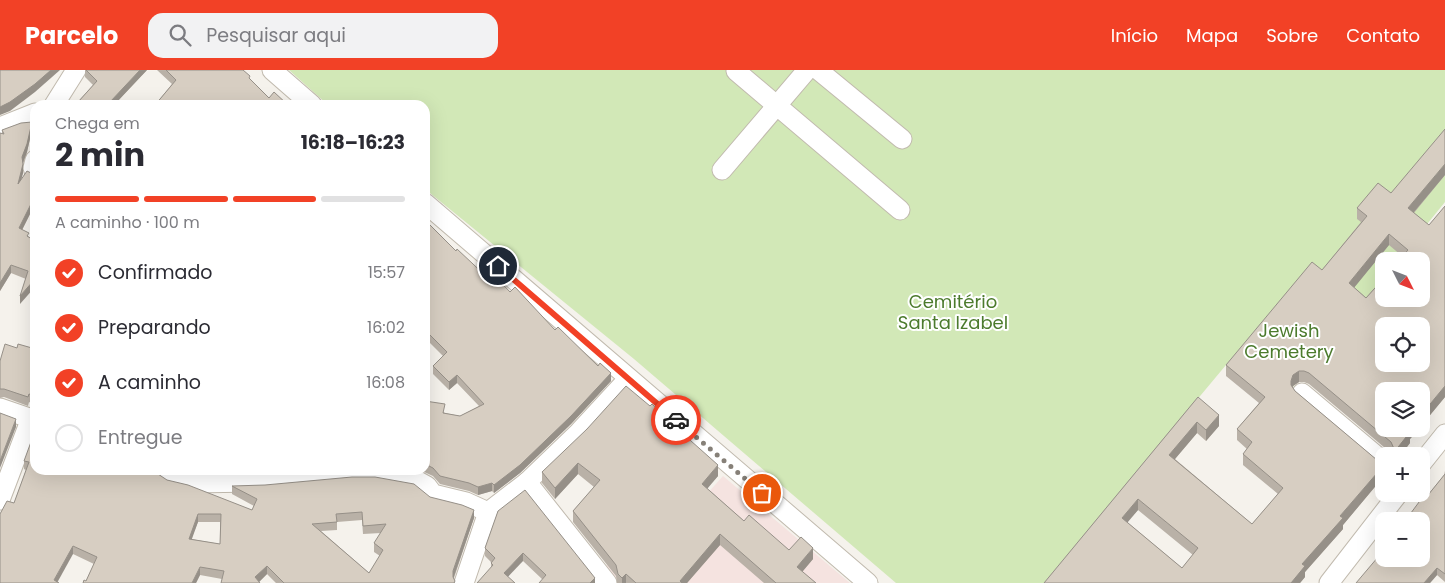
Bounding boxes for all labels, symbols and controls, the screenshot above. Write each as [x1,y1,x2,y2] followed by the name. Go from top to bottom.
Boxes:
[148,13,498,58] search box
[25,19,118,52] text: Parcelo
[166,21,194,49] icon: search
[206,22,346,49] text: Pesquisar aqui
[1111,23,1158,48] text: Início
[1186,23,1238,48] text: Mapa
[1266,23,1318,48] text: Sobre
[1346,23,1420,48] text: Contato
[55,112,140,135] text: Chega em
[301,129,405,156] text: 16:18–16:23
[55,132,145,177] text: 2 min
[55,211,200,234] text: A caminho · 100 m
[477,245,519,287] pin
[484,252,512,280] icon: home
[1375,252,1430,308] north arrow
[1375,252,1430,567] map controls
[55,259,83,287] icon: check
[98,259,212,286] text: Confirmado
[368,261,405,284] text: 15:57
[898,289,1008,335] park label: Cemitério Santa Izabel
[55,314,83,342] icon: check
[98,314,211,341] text: Preparando
[367,316,405,339] text: 16:02
[1375,317,1430,372] button: locate
[1244,318,1334,364] park label: Jewish Cemetery
[55,369,83,397] icon: check
[98,369,201,396] text: A caminho
[366,371,405,394] text: 16:08
[1375,382,1430,437] button: layers
[651,395,701,445] courier
[662,406,690,434] icon: car
[98,424,182,451] text: Entregue
[1375,447,1430,502] button: +
[741,472,783,514] pin
[748,479,776,507] icon: bag
[1375,512,1430,567] button: −

